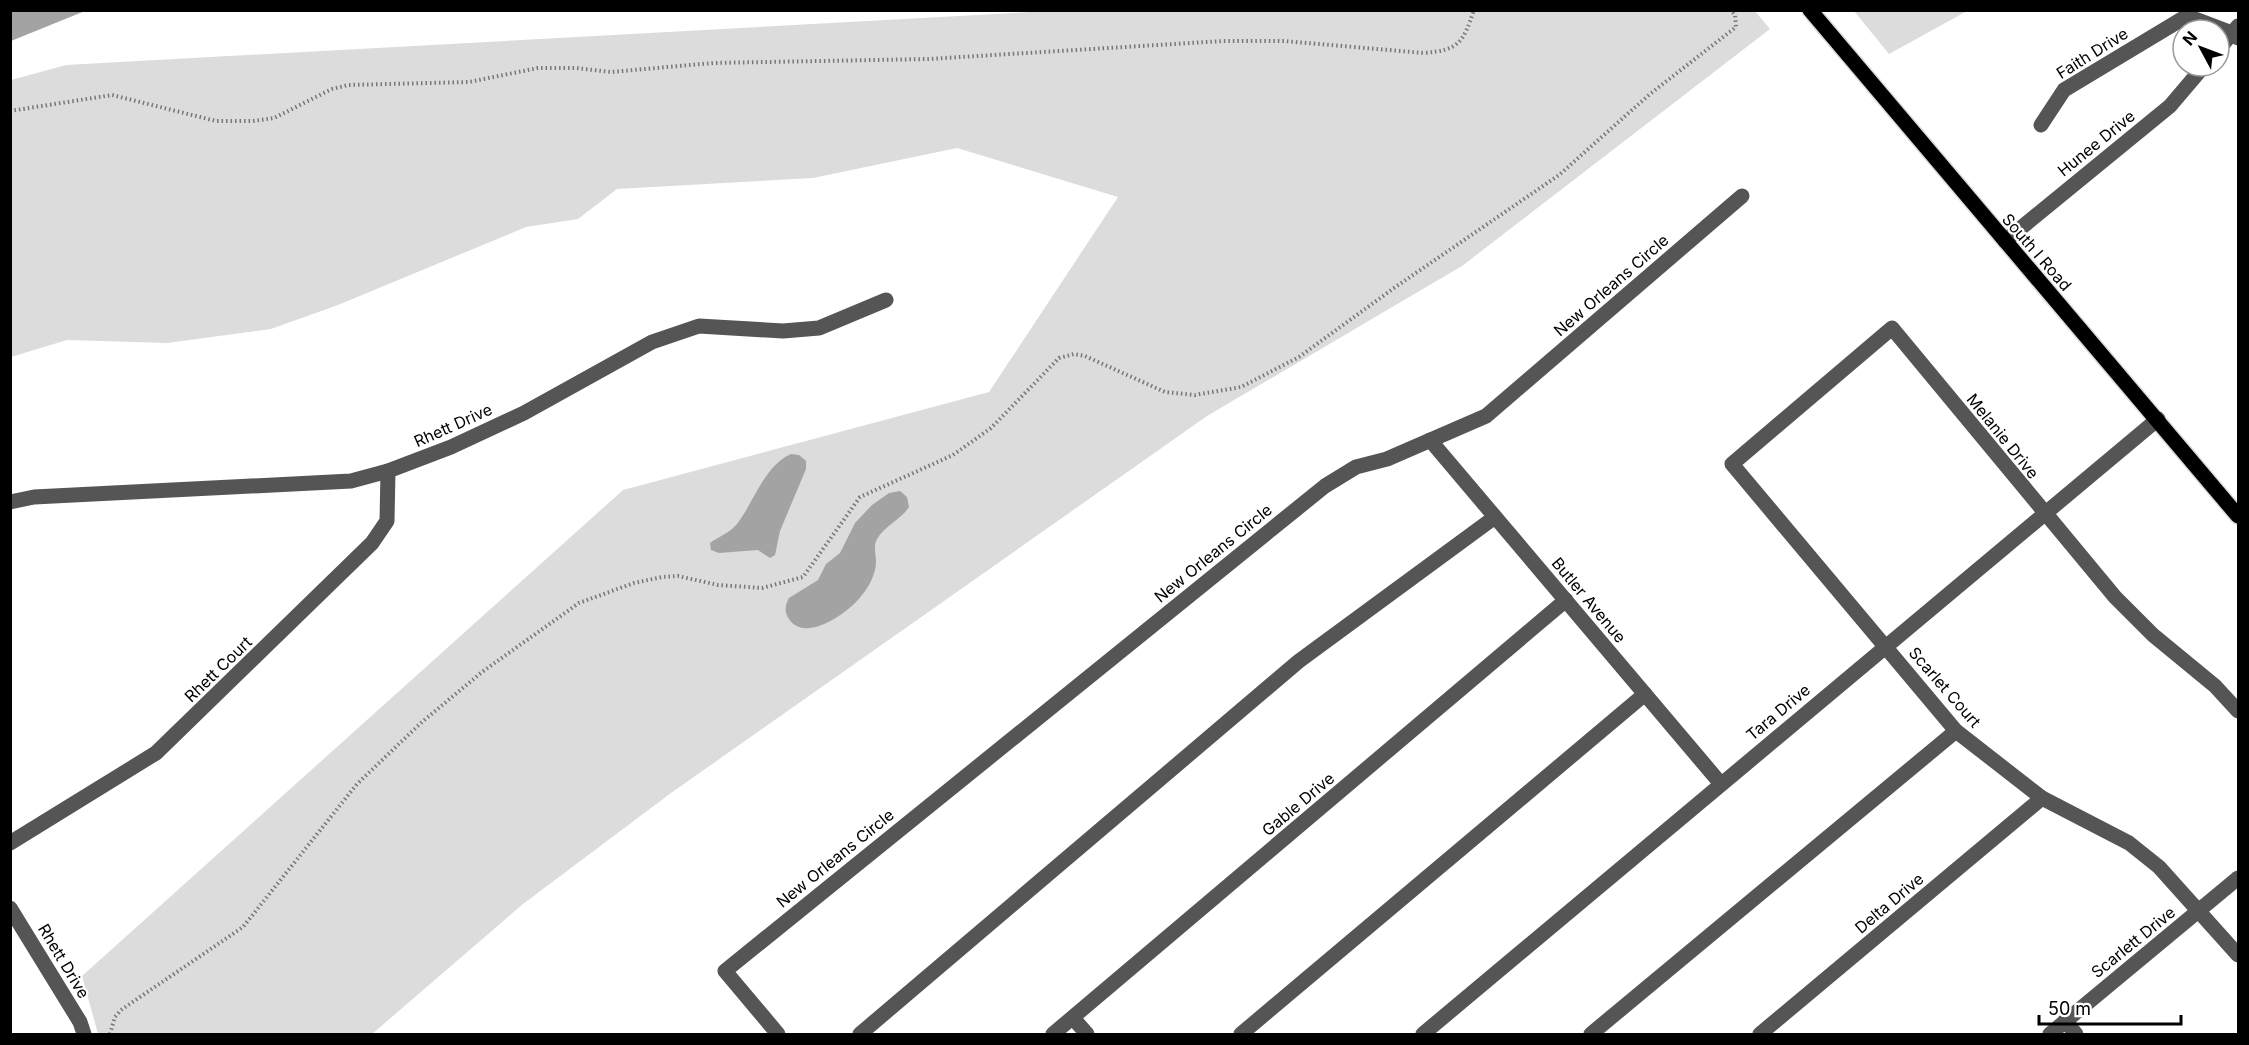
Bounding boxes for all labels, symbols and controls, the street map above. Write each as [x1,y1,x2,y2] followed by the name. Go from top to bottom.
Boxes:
[2171,18,2231,78] north arrow
[2052,23,2132,83] street label: Faith Drive
[2178,27,2201,49] text: N
[2053,106,2139,180] street label: Hunee Drive
[1998,209,2076,295] street label: South I Road
[1549,230,1673,340] street label: New Orleans Circle
[1963,389,2043,483] street label: Melanie Drive
[411,399,495,451] street label: Rhett Drive
[1150,499,1276,607] street label: New Orleans Circle
[1548,553,1630,647] street label: Butler Avenue
[180,632,256,706] street label: Rhett Court
[1905,643,1985,731] street label: Scarlet Court
[1742,679,1814,745] street label: Tara Drive
[1258,768,1338,840] street label: Gable Drive
[772,804,898,912] street label: New Orleans Circle
[1851,869,1927,937] street label: Delta Drive
[2087,902,2179,982] street label: Scarlett Drive
[34,920,94,1002] street label: Rhett Drive
[2039,988,2182,1026] scale bar
[2048,998,2091,1019] text: 50 m

